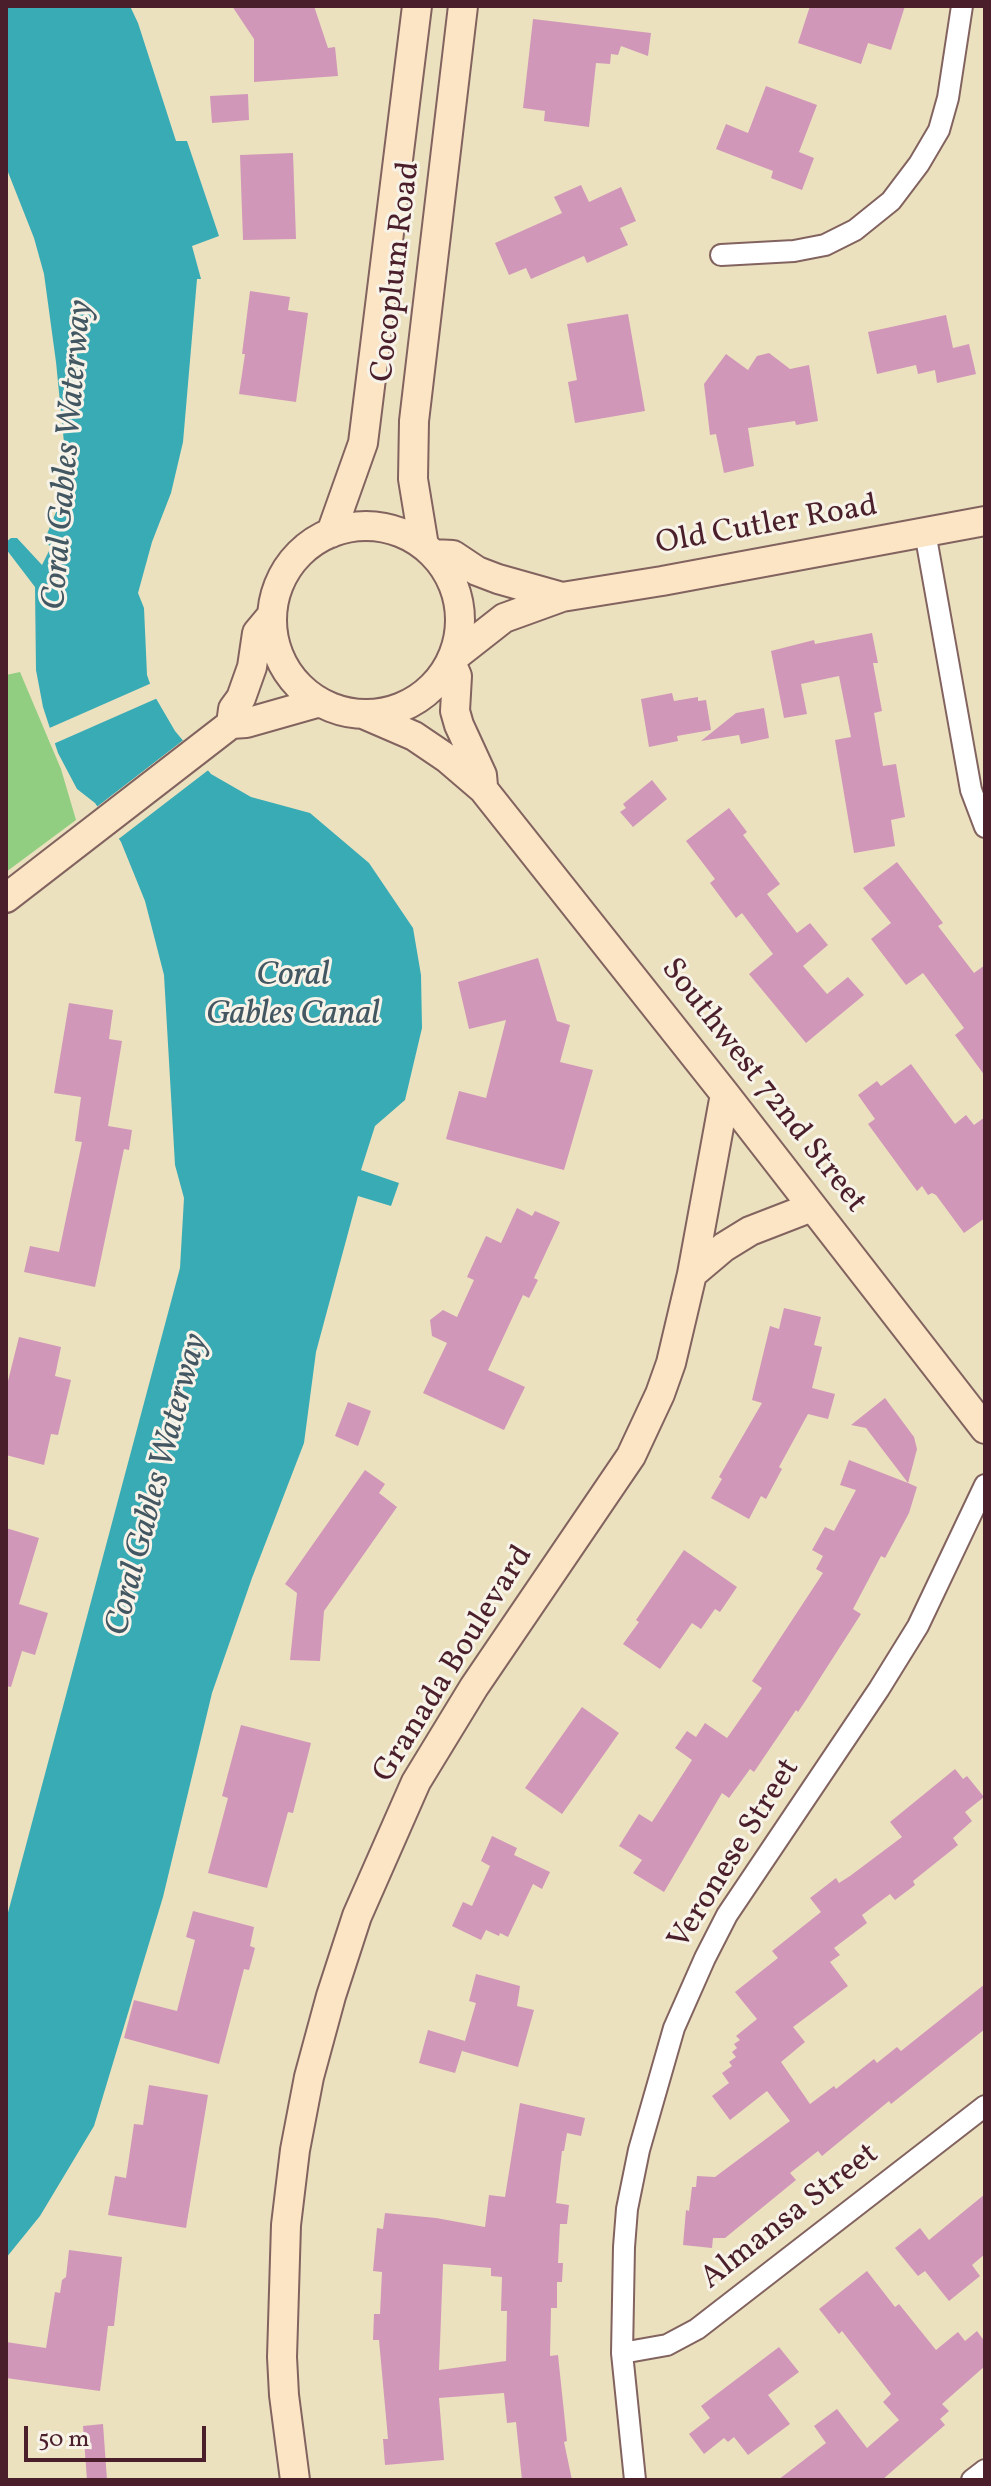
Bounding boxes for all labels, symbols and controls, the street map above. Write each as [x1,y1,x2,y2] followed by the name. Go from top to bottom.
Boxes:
[365,160,431,384] street label: Cocoplum Road
[36,298,104,612] water label: Coral Gables Waterway
[653,489,881,565] street label: Old Cutler Road
[651,952,873,1222] street label: Southwest 72nd Street
[206,958,380,1038] water label: Coral Gables Canal
[99,1329,219,1641] water label: Coral Gables Waterway
[367,1540,543,1790] street label: Granada Boulevard
[662,1752,810,1958] street label: Veronese Street
[694,2137,888,2299] street label: Almansa Street
[28,2410,210,2460] scale bar
[38,2423,90,2457] text: 50 m

